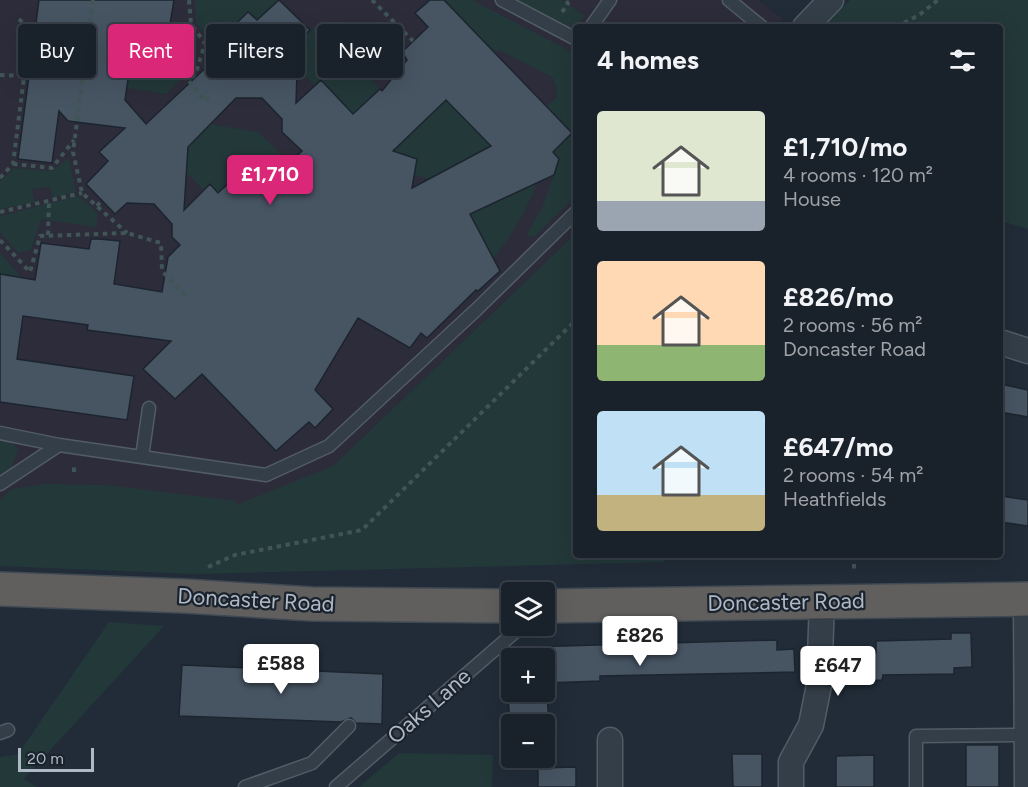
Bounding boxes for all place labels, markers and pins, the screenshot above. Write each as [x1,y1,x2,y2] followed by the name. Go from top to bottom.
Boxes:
[221,155,319,206] pin: £1,710
[604,616,676,667] pin: £826
[245,644,317,695] pin: £588
[802,646,874,697] pin: £647

